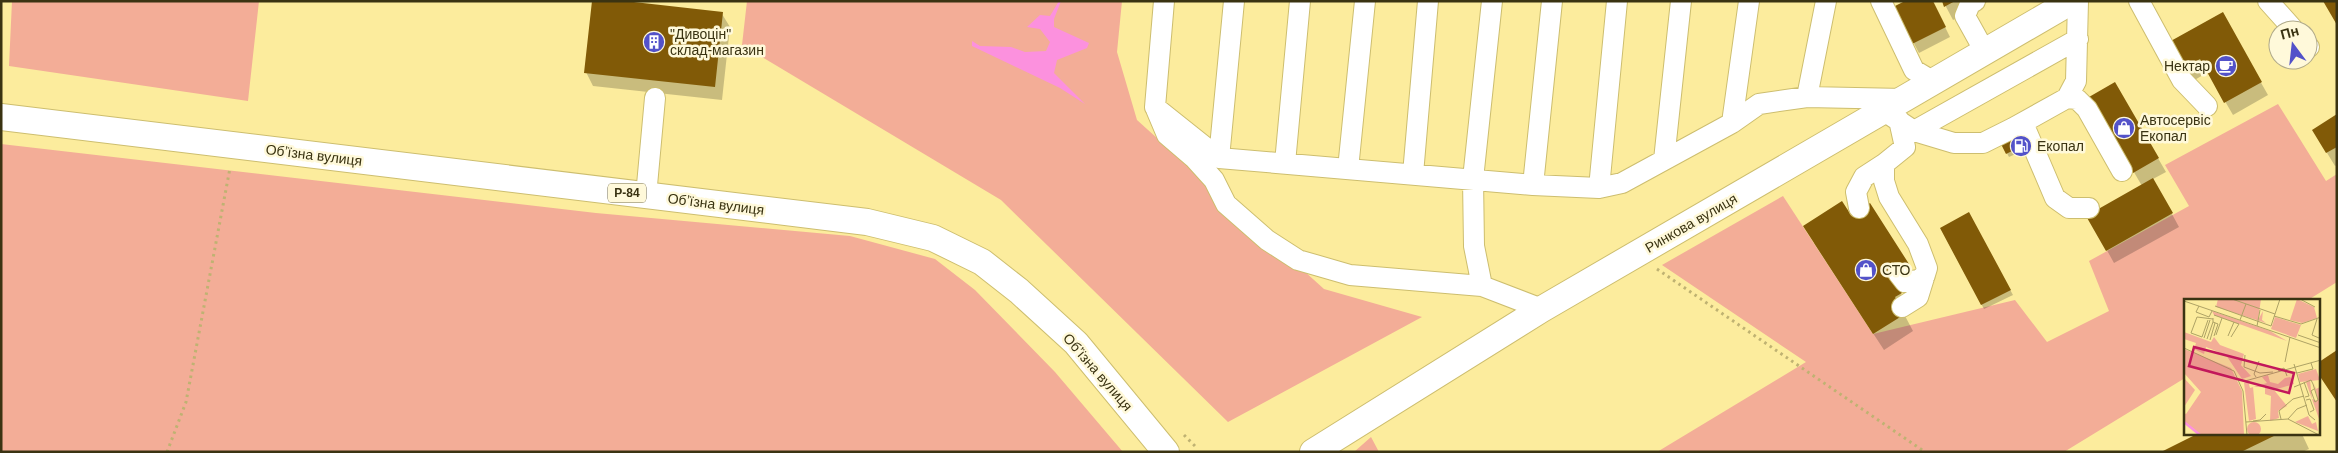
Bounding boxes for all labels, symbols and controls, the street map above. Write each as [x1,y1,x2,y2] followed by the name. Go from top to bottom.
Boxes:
[2268,20,2318,70] north arrow
[2279,22,2301,43] text: Пн
[670,26,764,58] place label: "Дивоцін" склад-магазин
[642,30,666,54] building icon: "Дивоцін" склад-магазин
[2214,54,2238,78] cafe icon: Нектар
[2164,58,2210,74] place label: Нектар
[2140,112,2211,144] place label: Автосервіс Екопал
[2112,116,2136,140] shop icon: Автосервіс Екопал
[2009,134,2033,158] fuel station icon: Екопал
[2037,138,2084,154] place label: Екопал
[265,141,363,169] street label: Обʼїзна вулиця
[608,184,646,202] road number: Р-84
[667,190,765,218] street label: Обʼїзна вулиця
[1642,190,1740,256] street label: Ринкова вулиця
[1854,258,1878,282] shop icon: СТО
[1882,262,1911,278] place label: СТО
[2184,299,2320,436] inset map
[1060,330,1136,414] street label: Обʼїзна вулиця

